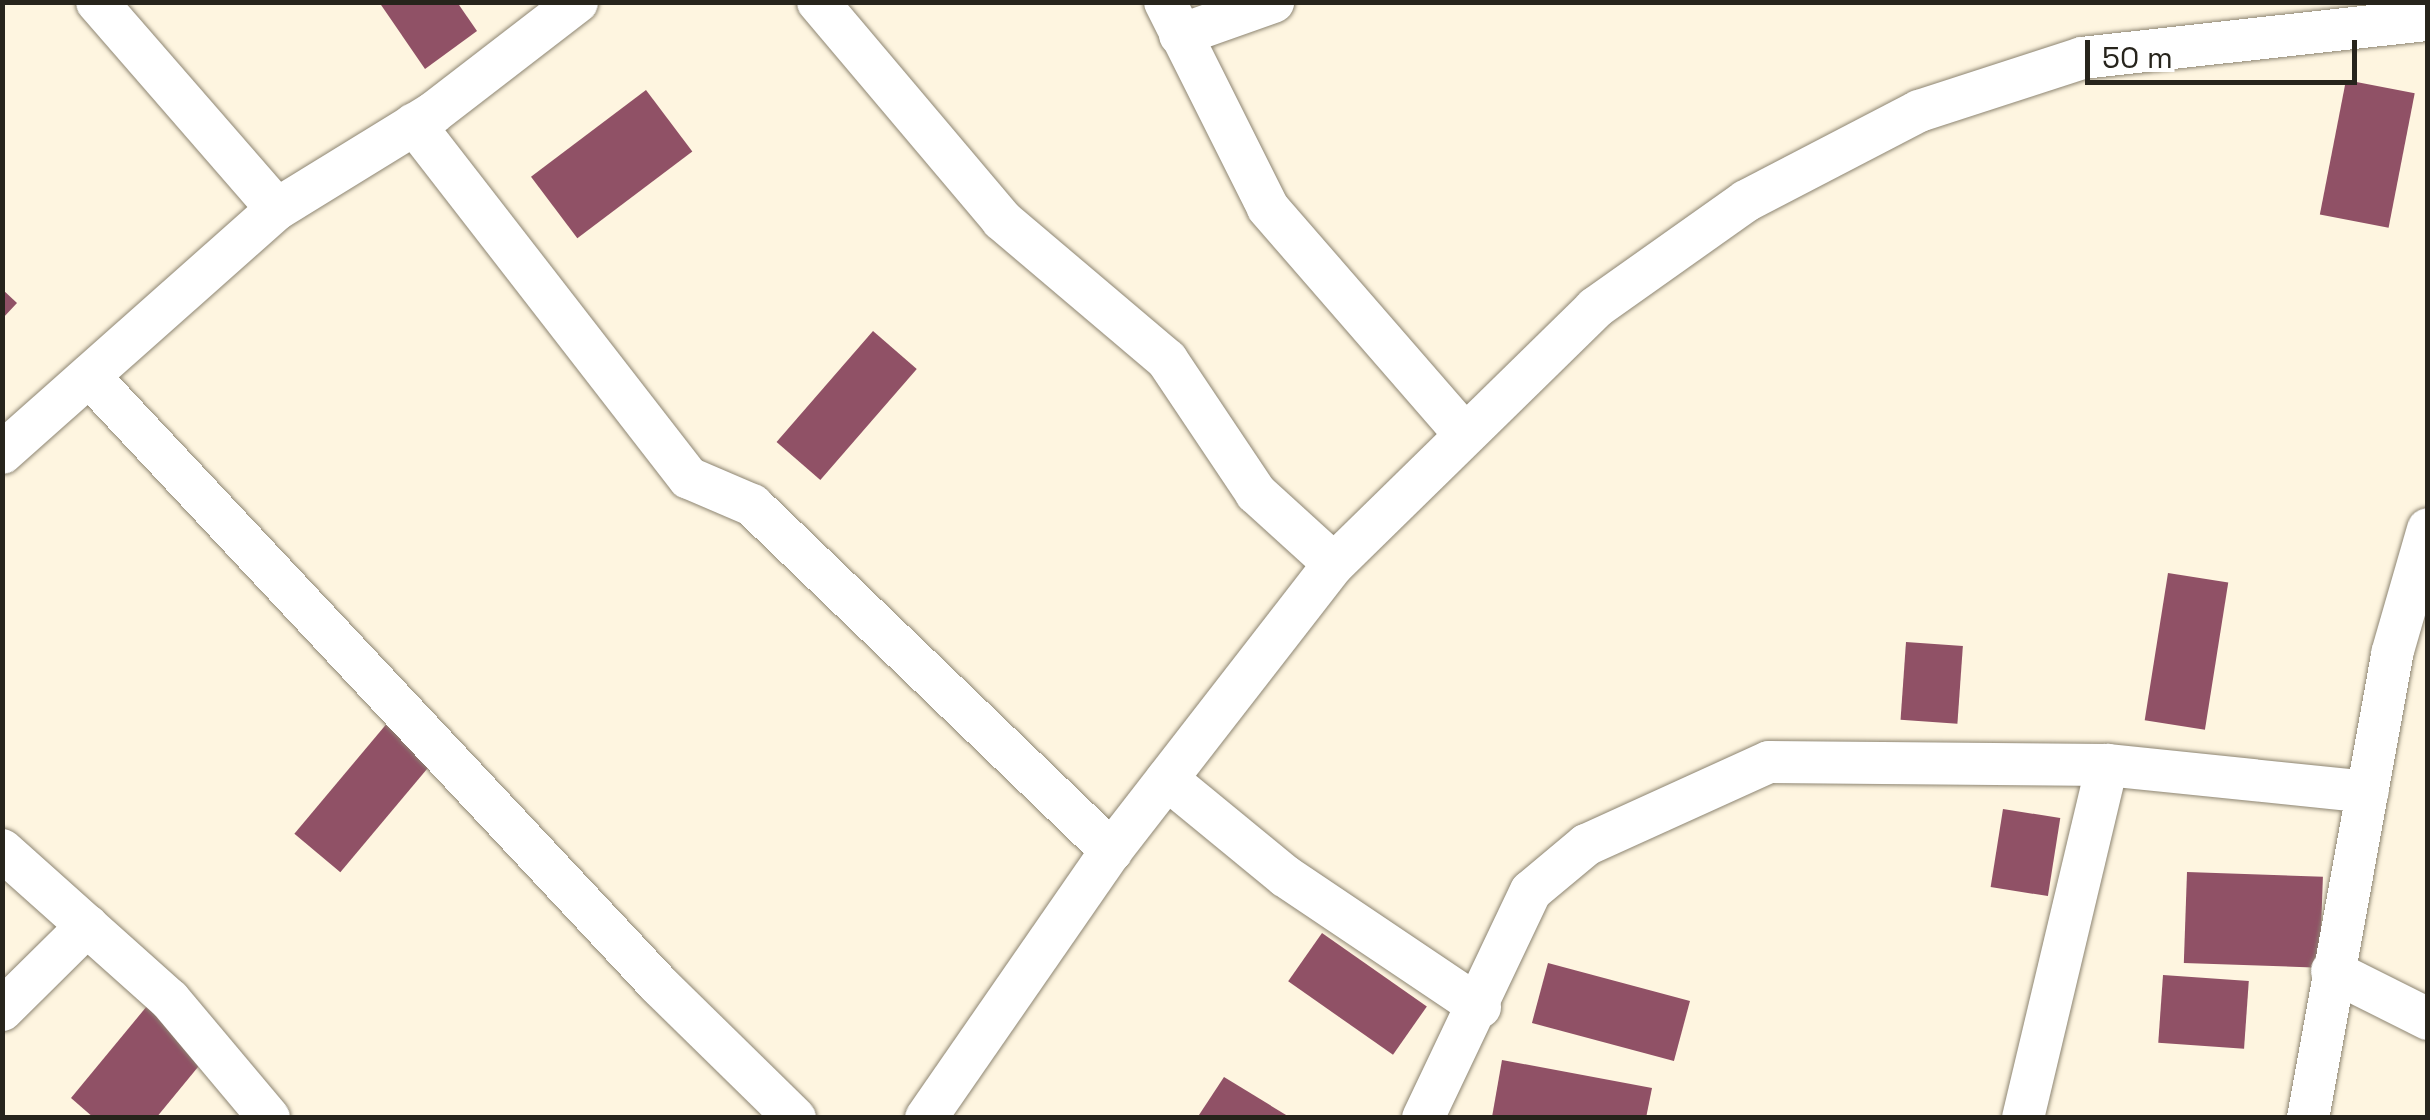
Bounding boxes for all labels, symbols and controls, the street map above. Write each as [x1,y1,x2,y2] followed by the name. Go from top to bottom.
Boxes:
[2090,20,2362,82] scale bar
[2102,38,2173,77] text: 50 m

